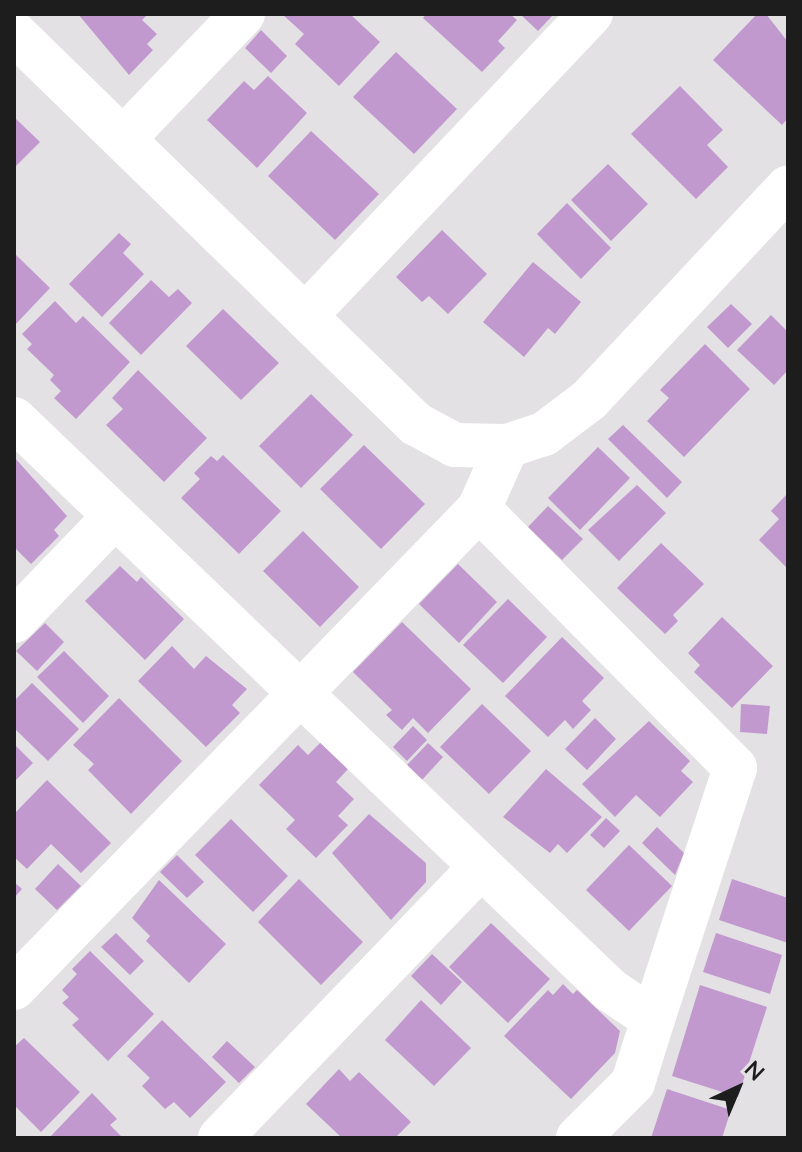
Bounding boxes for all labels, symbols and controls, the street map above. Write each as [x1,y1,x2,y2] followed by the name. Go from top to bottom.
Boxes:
[698,1048,778,1128] north arrow
[740,1055,770,1086] text: N

